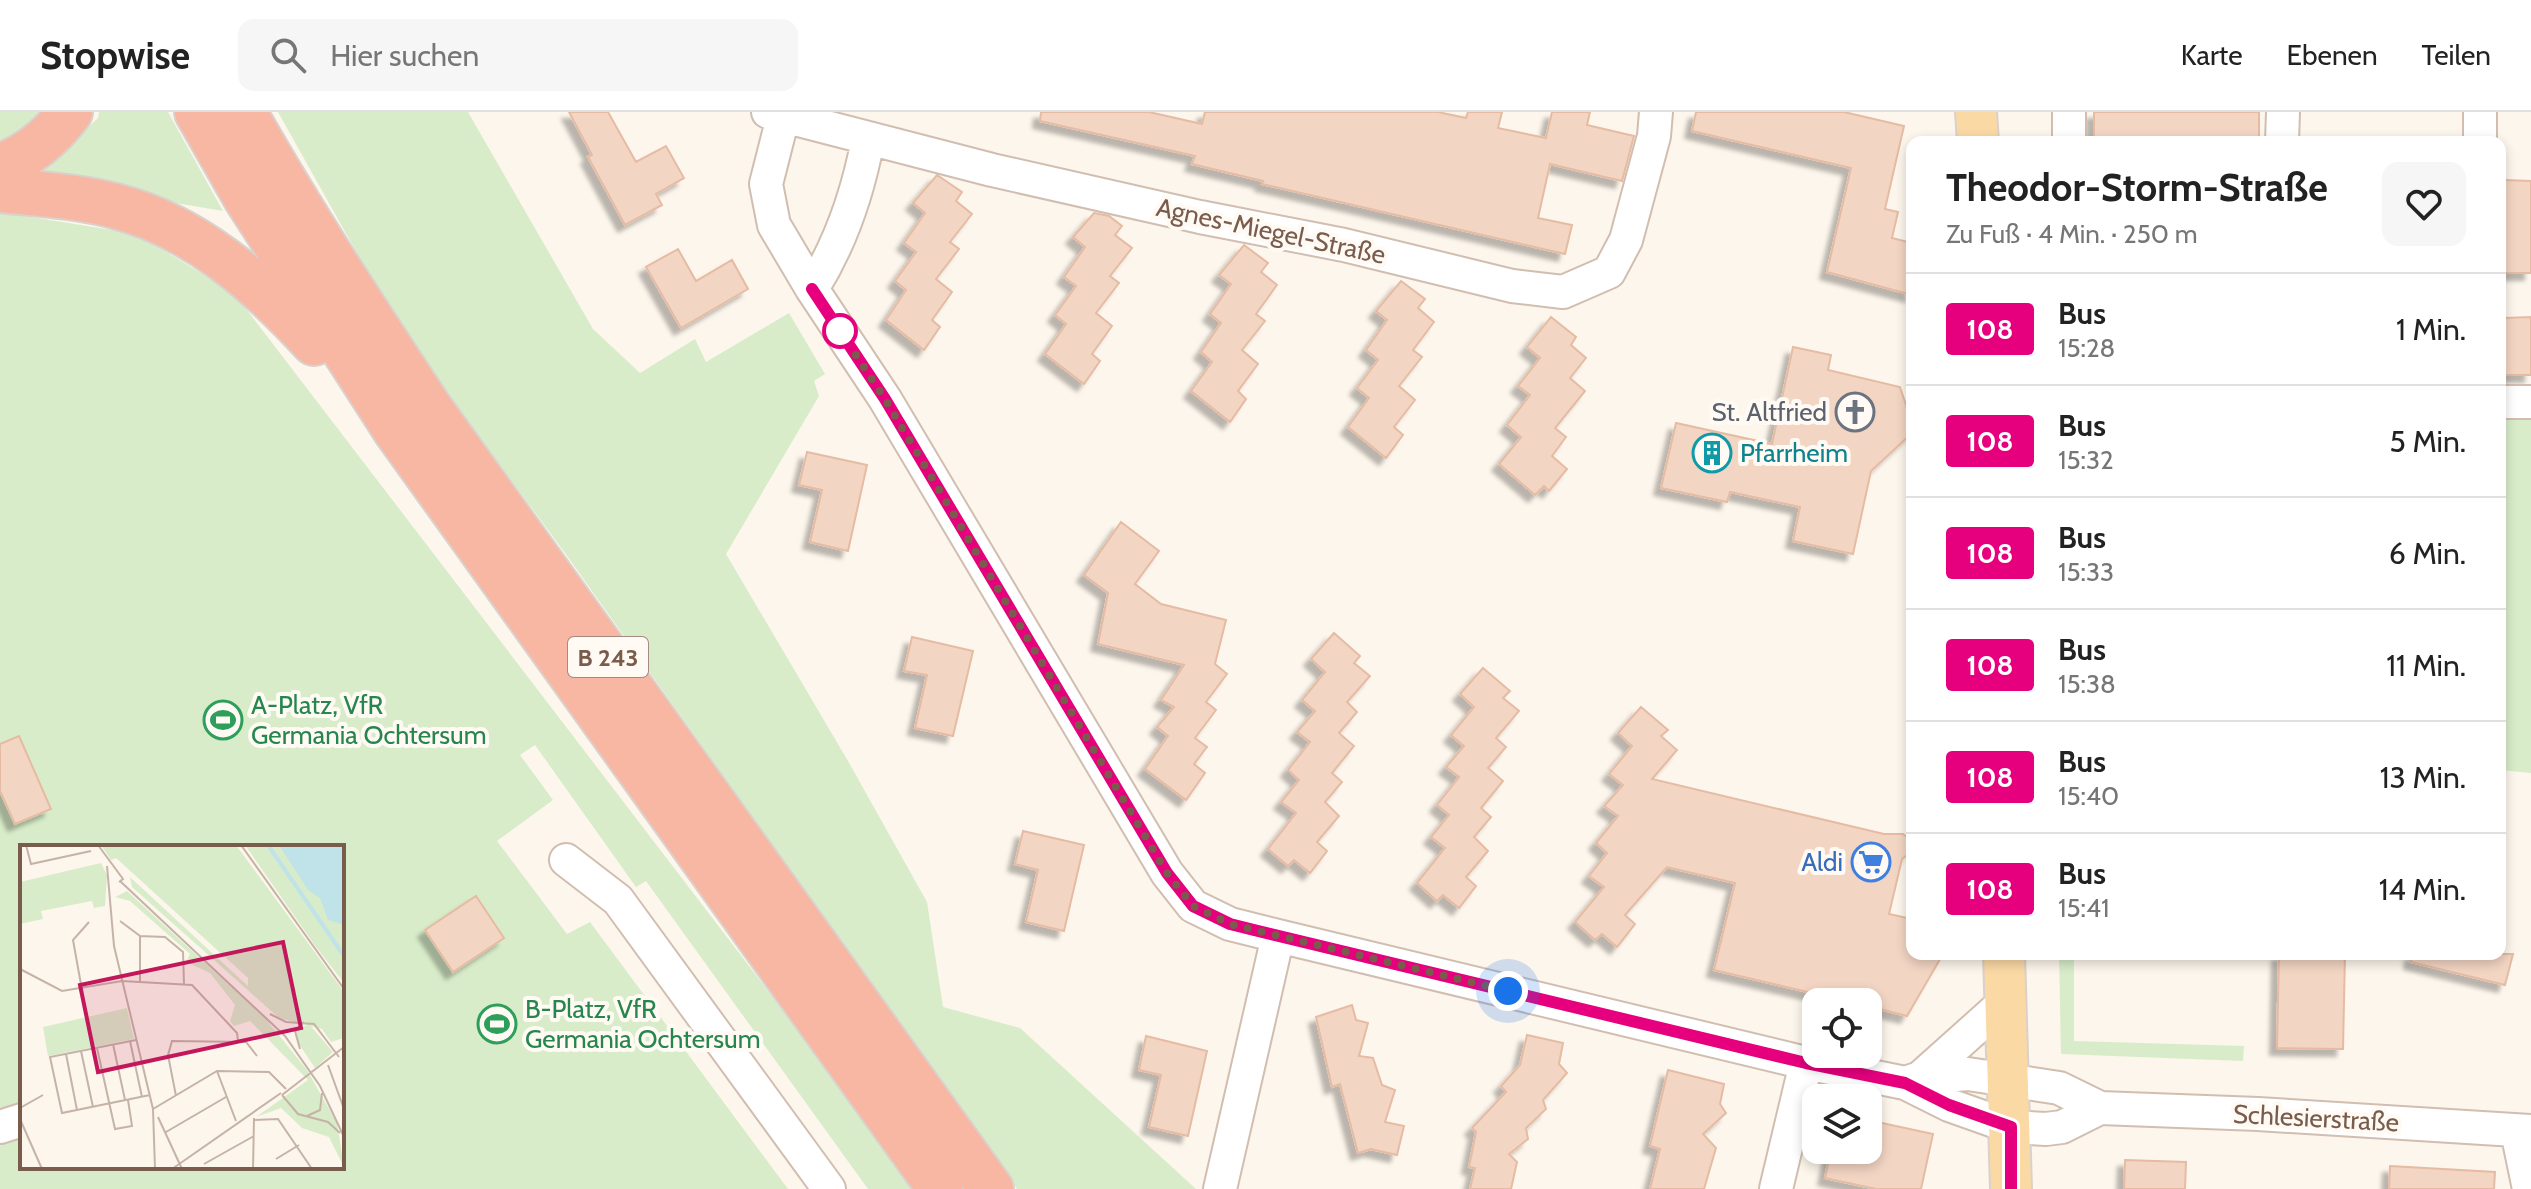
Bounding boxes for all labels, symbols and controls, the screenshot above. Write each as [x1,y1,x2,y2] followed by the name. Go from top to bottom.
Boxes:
[238,19,798,91] search box
[40,32,190,79] text: Stopwise
[266,33,310,77] icon: search
[330,37,479,74] text: Hier suchen
[2181,38,2243,72] text: Karte
[2287,38,2378,72] text: Ebenen
[2422,38,2491,72] text: Teilen
[2382,162,2466,246] button: heart
[1946,164,2328,211] text: Theodor-Storm-Straße
[1154,191,1388,271] street label: Agnes-Miegel-Straße
[1946,218,2198,250] text: Zu Fuß · 4 Min. · 250 m
[2058,295,2106,332] text: Bus
[2396,311,2466,348] text: 1 Min.
[1966,312,2014,346] text: 108
[823,314,857,348] unlabelled marker
[2058,332,2115,364] text: 15:28
[1834,391,1876,433] church icon: St. Altfried
[1712,396,1827,428] place label: St. Altfried
[2058,407,2106,444] text: Bus
[2390,423,2466,460] text: 5 Min.
[1966,424,2014,458] text: 108
[1691,432,1733,474] building icon: Pfarrheim
[1740,437,1848,469] place label: Pfarrheim
[2058,444,2114,476] text: 15:32
[2058,519,2106,556] text: Bus
[2389,535,2466,572] text: 6 Min.
[1966,536,2014,570] text: 108
[2058,556,2114,588] text: 15:33
[2058,631,2106,668] text: Bus
[568,637,648,677] road number: B 243
[2386,647,2466,684] text: 11 Min.
[1966,648,2014,682] text: 108
[2058,668,2116,700] text: 15:38
[251,689,486,751] place label: A-Platz, VfR Germania Ochtersum
[202,699,244,741] sports icon: A-Platz, VfR Germania Ochtersum
[2058,743,2106,780] text: Bus
[2380,759,2466,796] text: 13 Min.
[1966,760,2014,794] text: 108
[2058,780,2119,812] text: 15:40
[1850,841,1892,883] supermarket icon: Aldi
[20,845,344,1169] inset map
[1801,846,1843,878] place label: Aldi
[2058,855,2106,892] text: Bus
[2379,871,2466,908] text: 14 Min.
[1966,872,2014,906] text: 108
[2058,892,2109,924] text: 15:41
[1488,971,1528,1011] your location
[1802,988,1882,1164] map controls
[1802,988,1882,1068] button: locate
[525,993,760,1055] place label: B-Platz, VfR Germania Ochtersum
[476,1003,518,1045] sports icon: B-Platz, VfR Germania Ochtersum
[1802,1084,1882,1164] button: layers
[2232,1098,2400,1138] street label: Schlesierstraße

